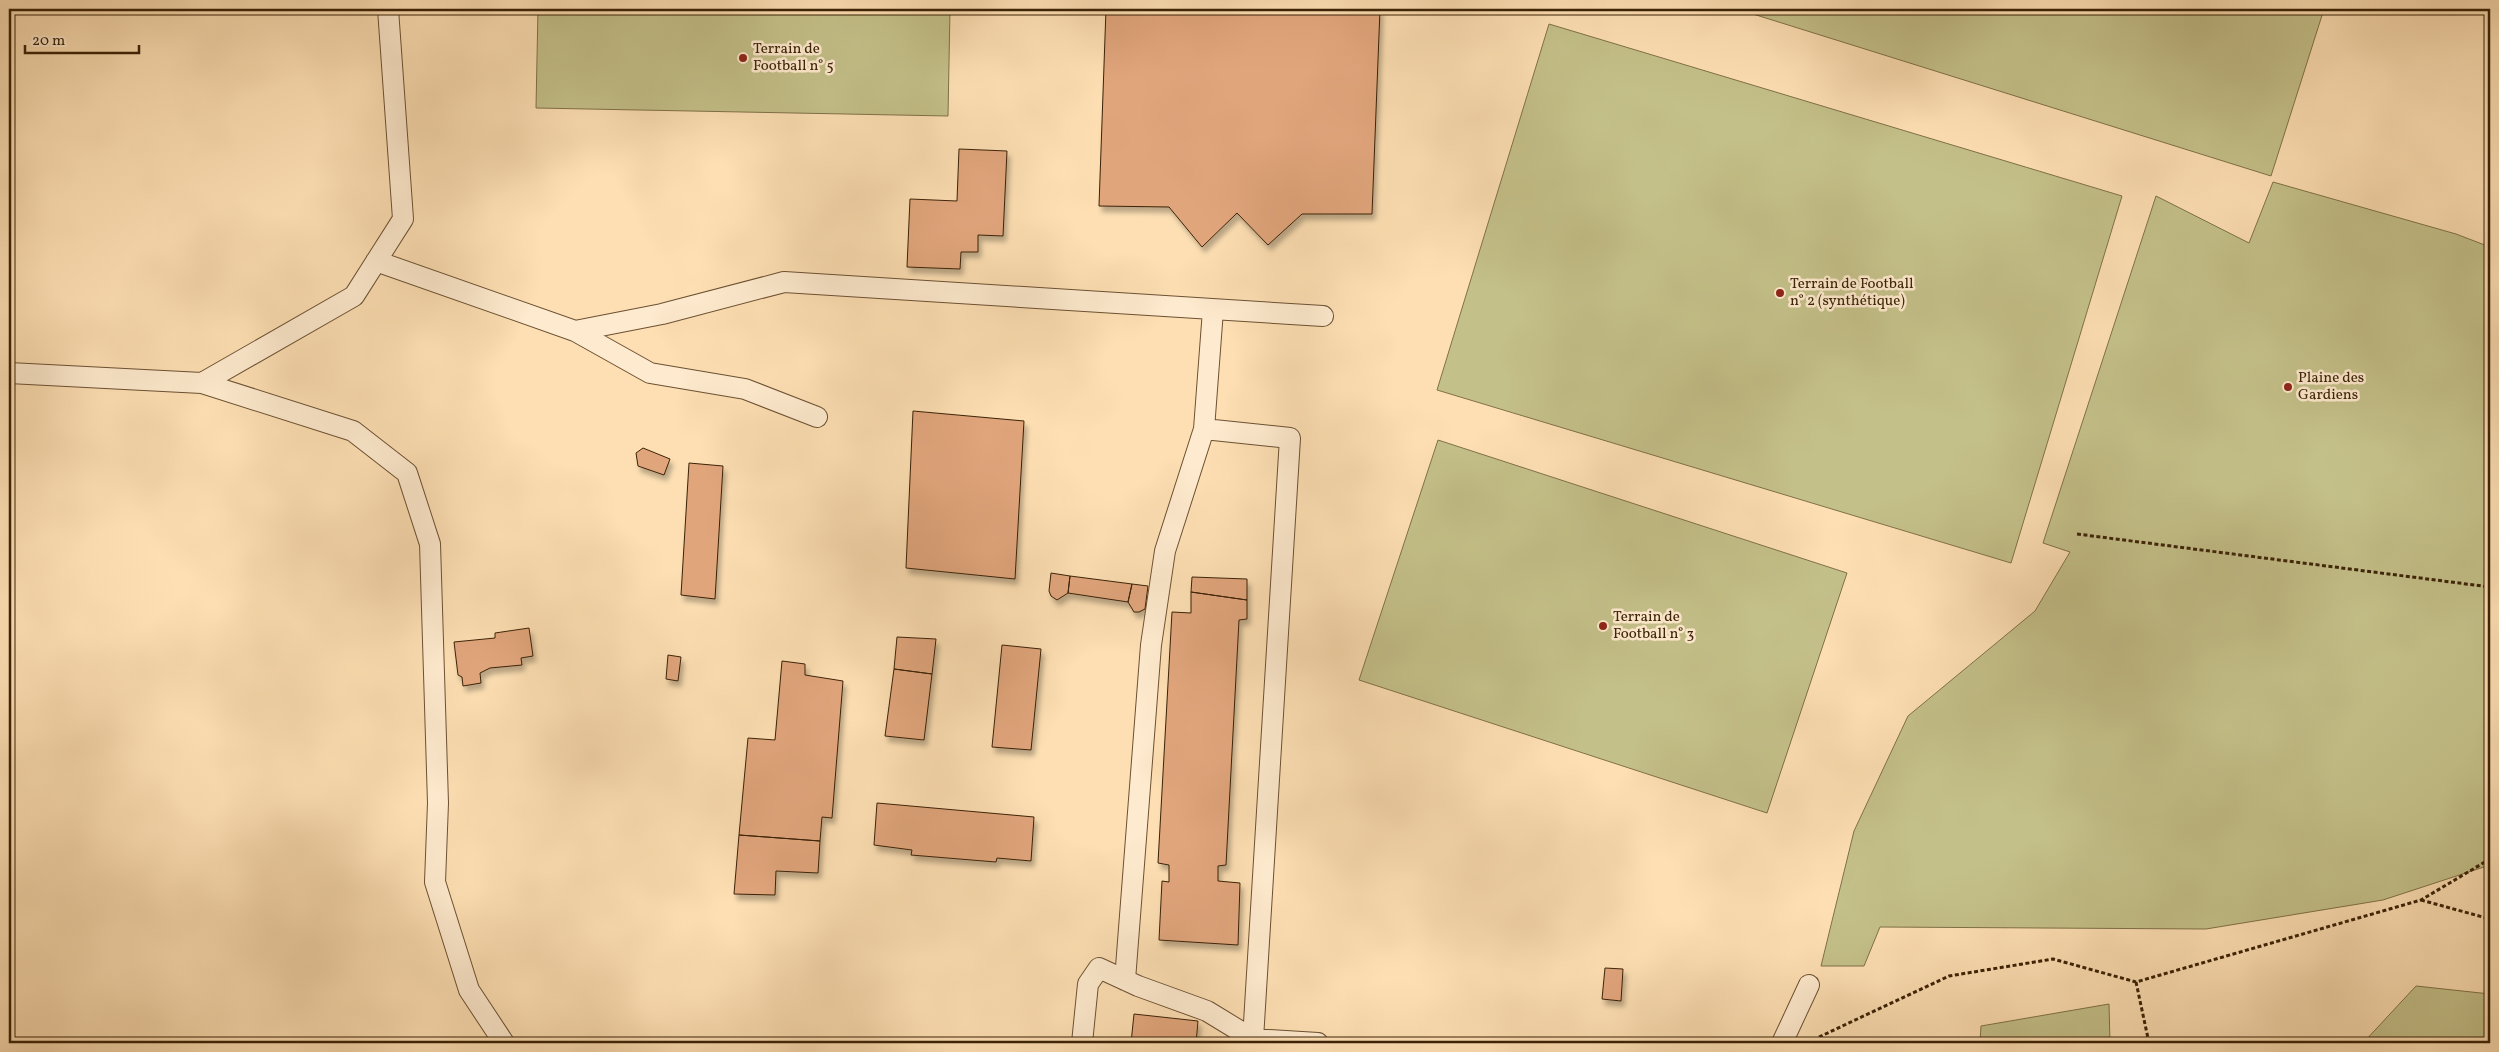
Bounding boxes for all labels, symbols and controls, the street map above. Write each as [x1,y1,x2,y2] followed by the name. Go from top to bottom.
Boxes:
[25,22,139,54] scale bar
[32,31,65,52] text: 20 m
[753,39,834,77] place label: Terrain de Football n° 5
[737,52,749,64] marker: Terrain de Football n° 5
[1790,274,1913,312] place label: Terrain de Football n° 2 (synthétique)
[1774,287,1786,299] marker: Terrain de Football n° 2 (synthétique)
[2298,368,2364,406] place label: Plaine des Gardiens
[2282,381,2294,393] marker: Plaine des Gardiens
[1613,607,1694,645] place label: Terrain de Football n° 3
[1597,620,1609,632] marker: Terrain de Football n° 3

